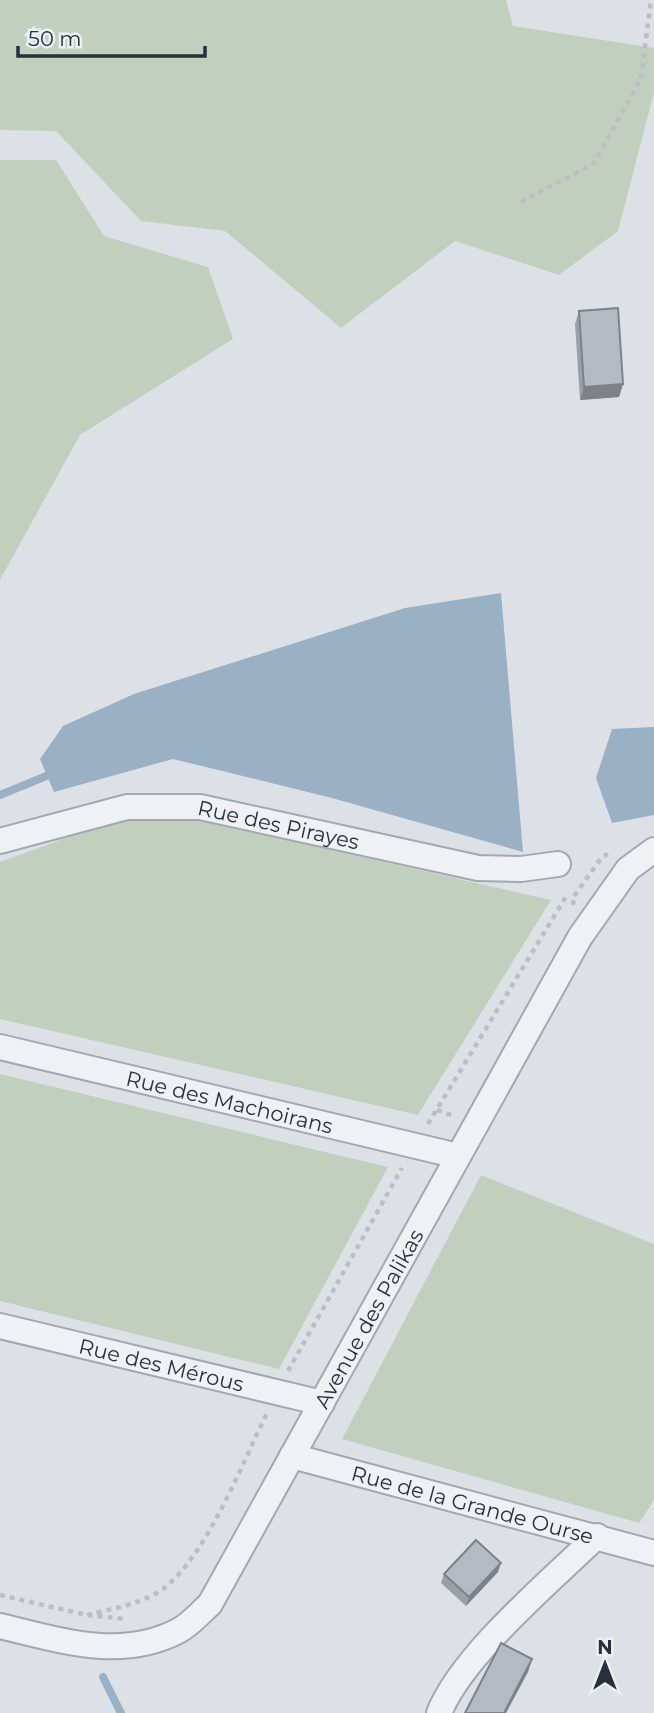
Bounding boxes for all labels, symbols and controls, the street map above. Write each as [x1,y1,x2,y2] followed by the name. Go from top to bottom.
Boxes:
[18,14,205,58] scale bar
[28,26,82,51] text: 50 m
[196,794,362,854] street label: Rue des Pirayes
[124,1065,336,1138] street label: Rue des Machoirans
[309,1225,428,1412] street label: Avenue des Palikas
[77,1333,246,1396] street label: Rue des Mérous
[349,1460,596,1549] street label: Rue de la Grande Ourse
[570,1629,640,1699] north arrow
[597,1636,613,1659] text: N

